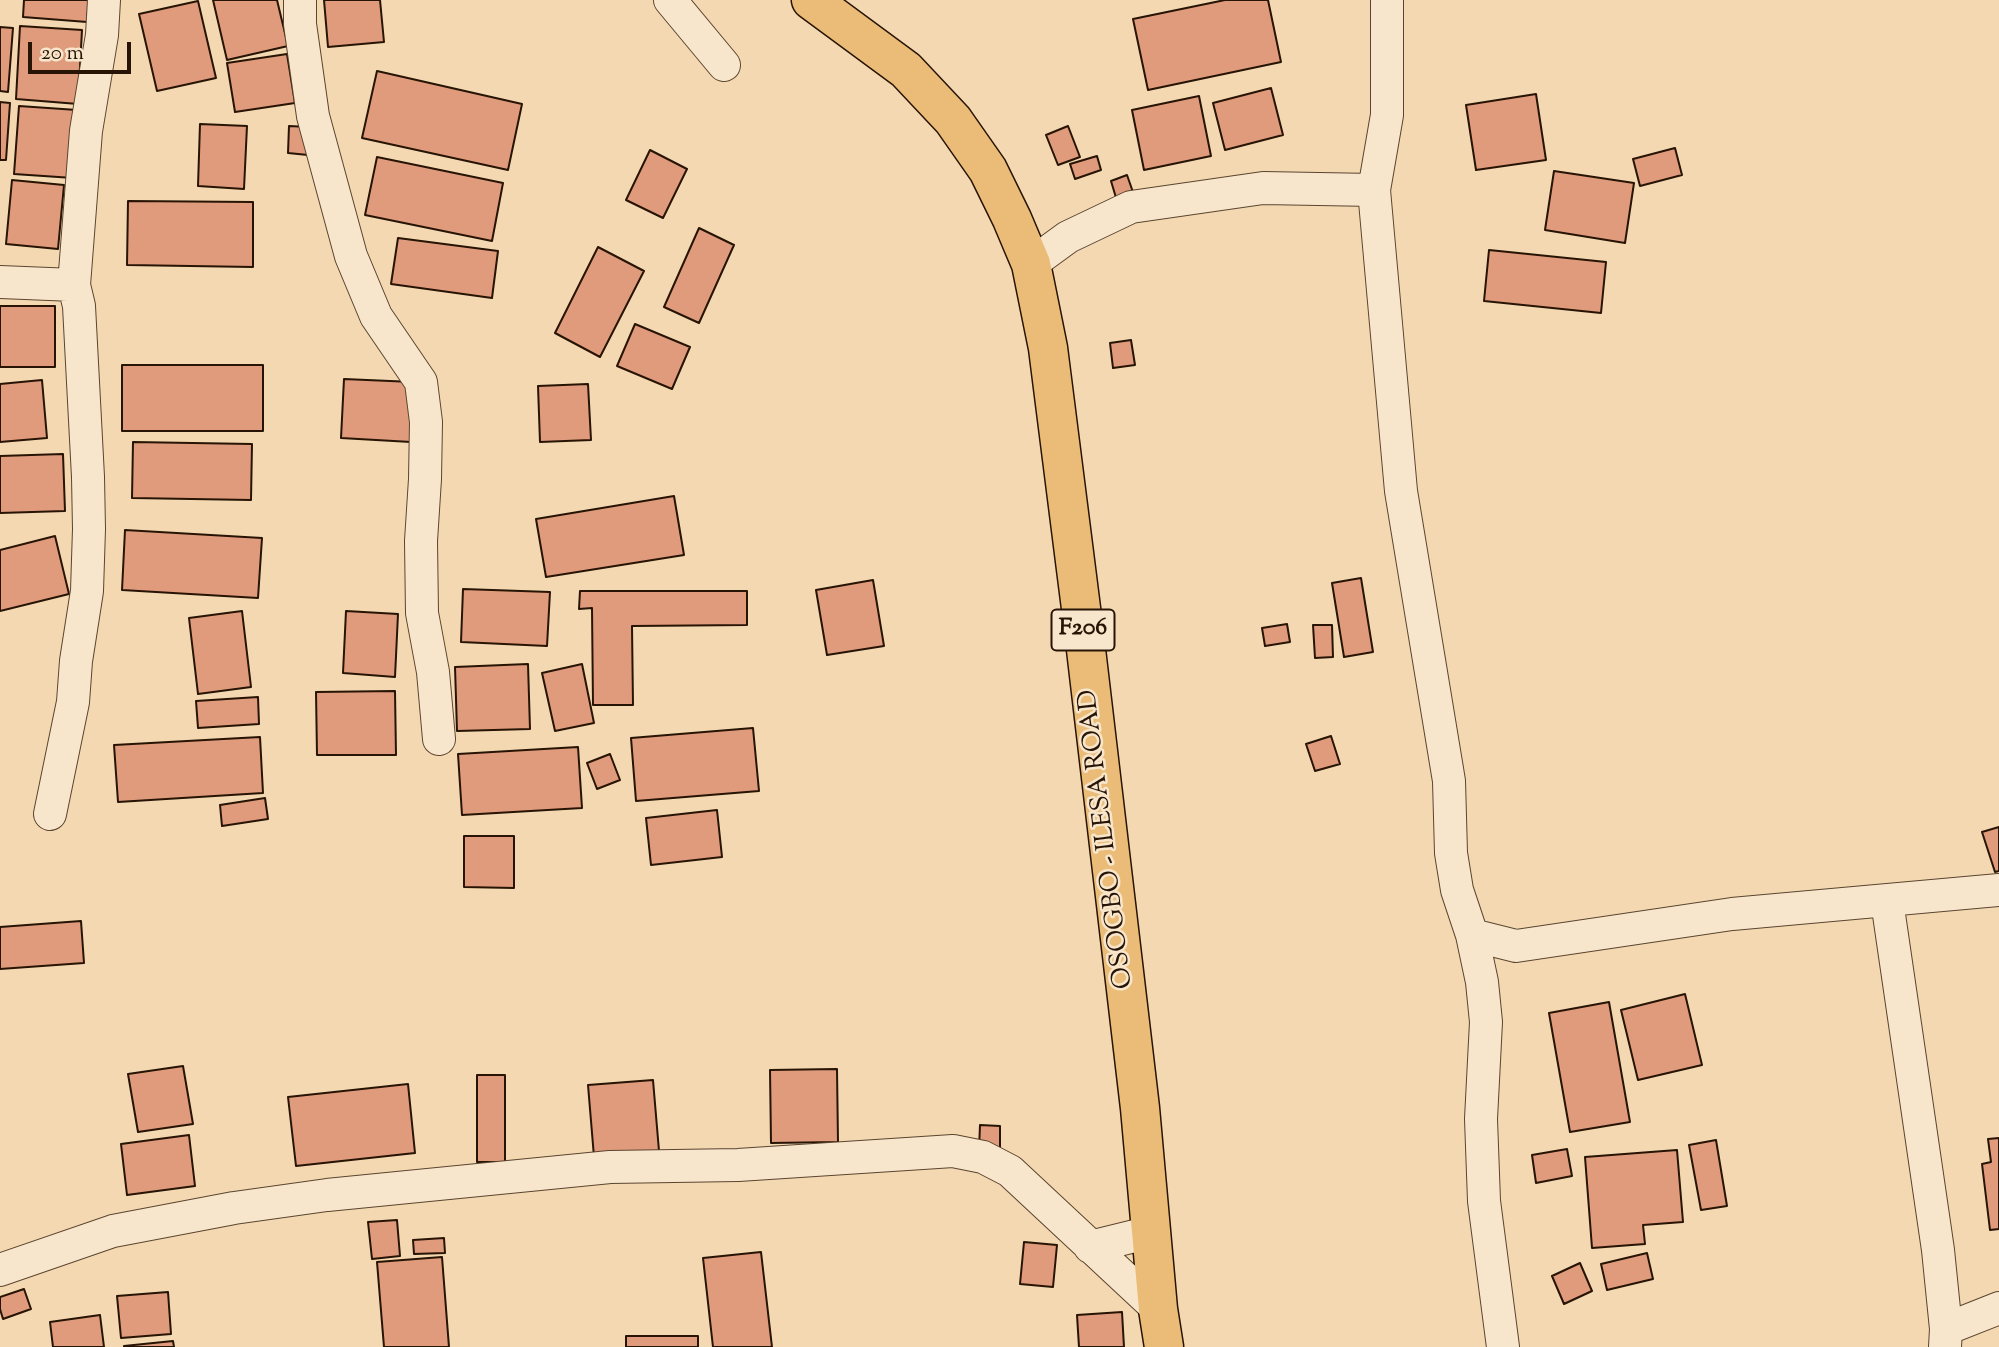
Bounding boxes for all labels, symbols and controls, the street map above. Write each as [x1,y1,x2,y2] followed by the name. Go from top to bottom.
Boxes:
[32,28,135,72] scale bar
[41,39,84,69] text: 20 m
[1052,610,1114,650] road number: F206
[1074,688,1142,990] street label: OSOGBO - ILESA ROAD

